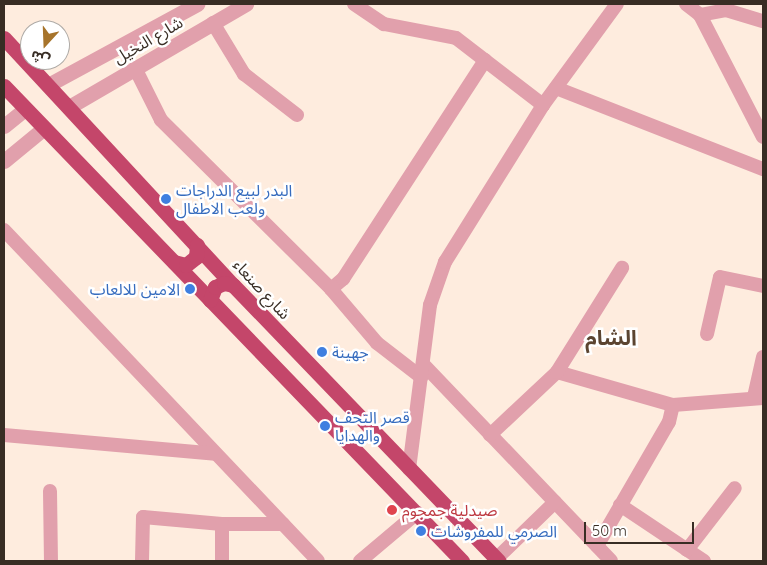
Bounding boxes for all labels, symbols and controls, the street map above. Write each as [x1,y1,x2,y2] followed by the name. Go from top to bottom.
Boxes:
[110,12,186,68] street label: شارع النخيل
[20,20,70,70] north arrow
[28,46,52,70] text: ش
[176,180,292,218] place label: البدر لبيع الدراجات ولعب الاطفال
[160,193,172,205] marker: البدر لبيع الدراجات ولعب الاطفال
[229,255,295,323] street label: شارع صنعاء
[90,279,180,299] place label: الامين للالعاب
[184,283,196,295] marker: الامين للالعاب
[585,324,637,350] district label: الشام
[332,342,369,362] place label: جهينة
[316,346,328,358] marker: جهينة
[335,407,410,445] place label: قصر التحف والهدايا
[319,420,331,432] marker: قصر التحف والهدايا
[402,500,497,520] place label: صيدلية جمجوم
[386,504,398,516] marker: صيدلية جمجوم
[587,512,697,544] scale bar
[431,521,557,541] place label: الصرمي للمفروشات
[592,521,627,540] text: 50 m
[415,525,427,537] marker: الصرمي للمفروشات

